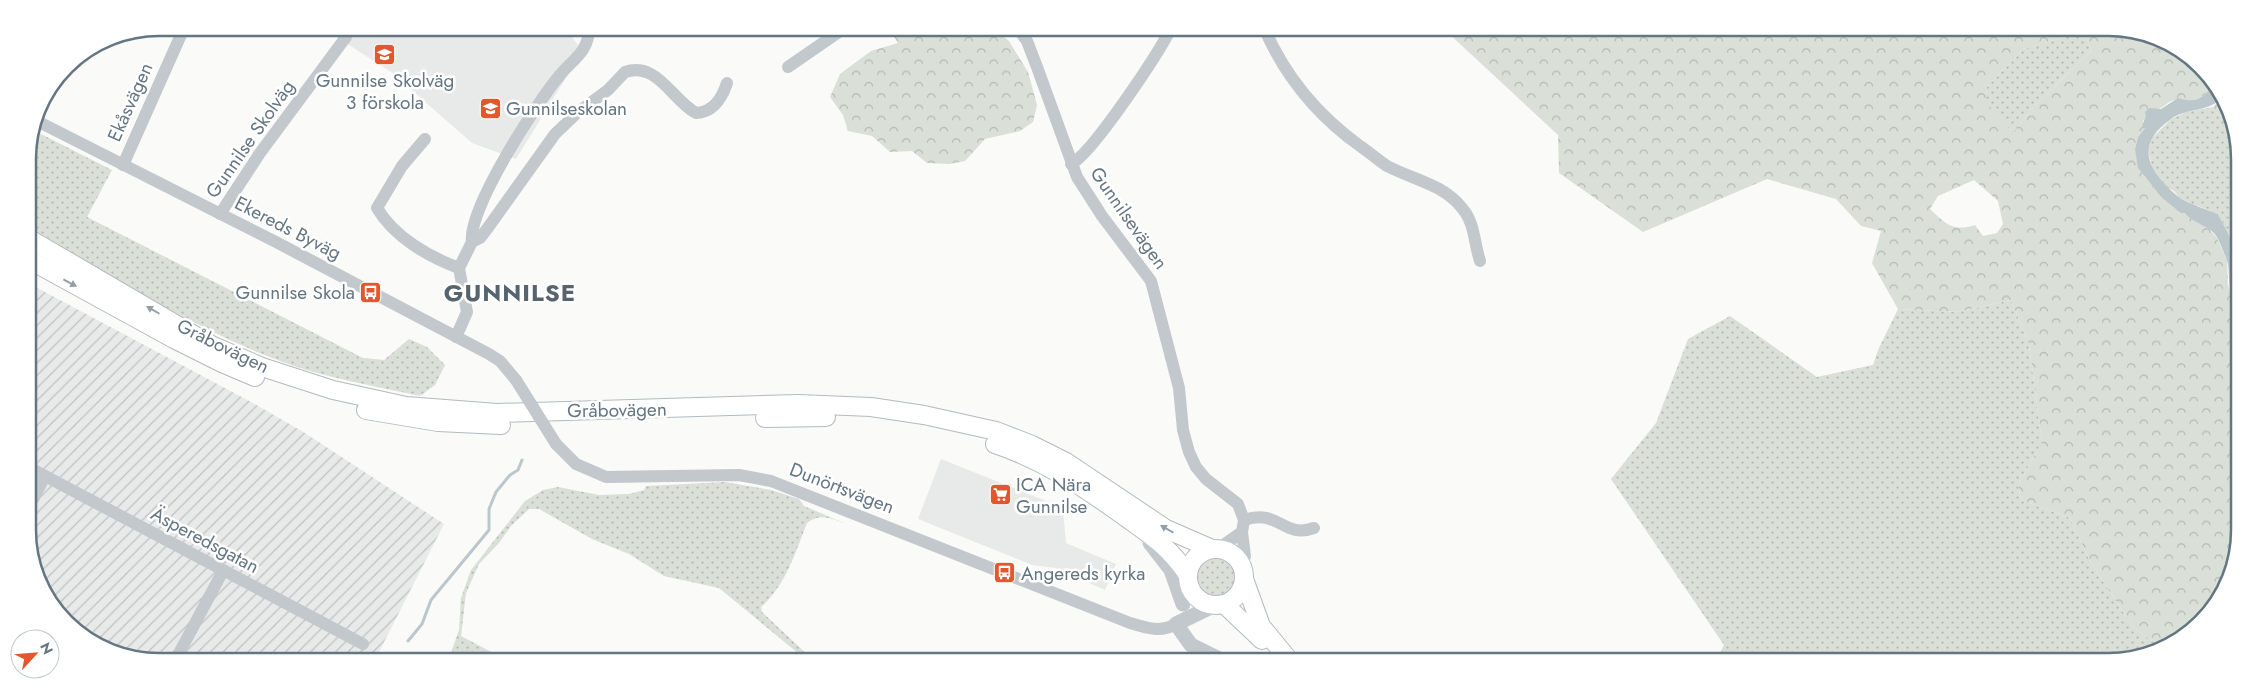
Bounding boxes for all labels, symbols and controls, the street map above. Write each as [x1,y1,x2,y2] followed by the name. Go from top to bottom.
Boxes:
[373,42,397,66] school or university icon: Gunnilse Skolväg 3 förskola
[101,58,159,146] street label: Ekåsvägen
[316,67,454,116] place label: Gunnilse Skolväg 3 förskola
[199,74,301,204] street label: Gunnilse Skolväg
[506,95,627,122] place label: Gunnilseskolan
[478,96,502,120] school or university icon: Gunnilseskolan
[1084,161,1174,275] street label: Gunnilsevägen
[230,190,346,266] street label: Ekereds Byväg
[444,275,576,310] district label: GUNNILSE
[63,279,78,287] one-way arrow
[236,279,355,306] place label: Gunnilse Skola
[359,280,383,304] bus stop icon: Gunnilse Skola
[147,306,160,315] one-way arrow
[172,312,274,380] street label: Gråbovägen
[567,396,667,424] street label: Gråbovägen
[786,456,898,520] street label: Dunörtsvägen
[1016,471,1091,520] place label: ICA Nära Gunnilse
[988,483,1012,507] supermarket icon: ICA Nära Gunnilse
[146,500,264,580] street label: Äsperedsgatan
[1160,525,1175,533] one-way arrow
[1021,560,1145,587] place label: Angereds kyrka
[993,561,1017,585] bus stop icon: Angereds kyrka
[10,629,60,679] north arrow
[35,639,58,658] text: N

